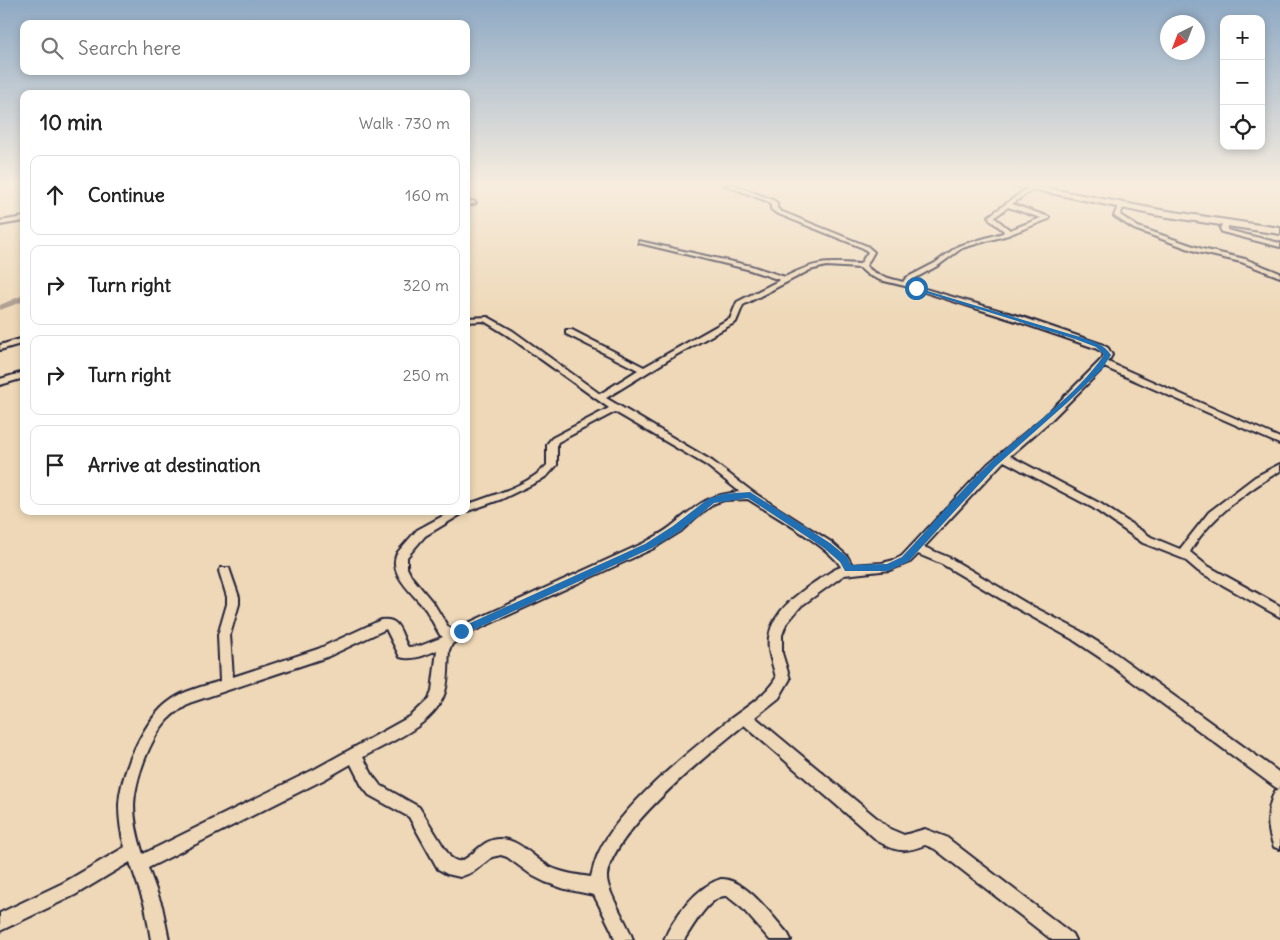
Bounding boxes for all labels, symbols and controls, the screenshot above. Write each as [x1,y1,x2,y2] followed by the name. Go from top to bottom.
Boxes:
[1160,15,1205,60] north arrow
[1220,15,1265,150] map controls
[1220,15,1265,60] button: +
[20,20,470,75] search box
[38,34,66,62] icon: search
[78,36,181,60] text: Search here
[1220,60,1265,105] button: −
[1220,105,1265,150] button: locate
[40,109,102,136] text: 10 min
[359,113,450,133] text: Walk · 730 m
[41,181,69,209] icon: ahead
[88,183,165,207] text: Continue
[405,185,449,205] text: 160 m
[41,271,69,299] icon: right
[88,273,171,297] text: Turn right
[403,275,449,295] text: 320 m
[905,277,928,300] route start
[41,361,69,389] icon: right
[88,363,171,387] text: Turn right
[403,365,449,385] text: 250 m
[41,451,69,479] icon: arrive
[88,453,261,477] text: Arrive at destination
[450,620,473,643] route end

